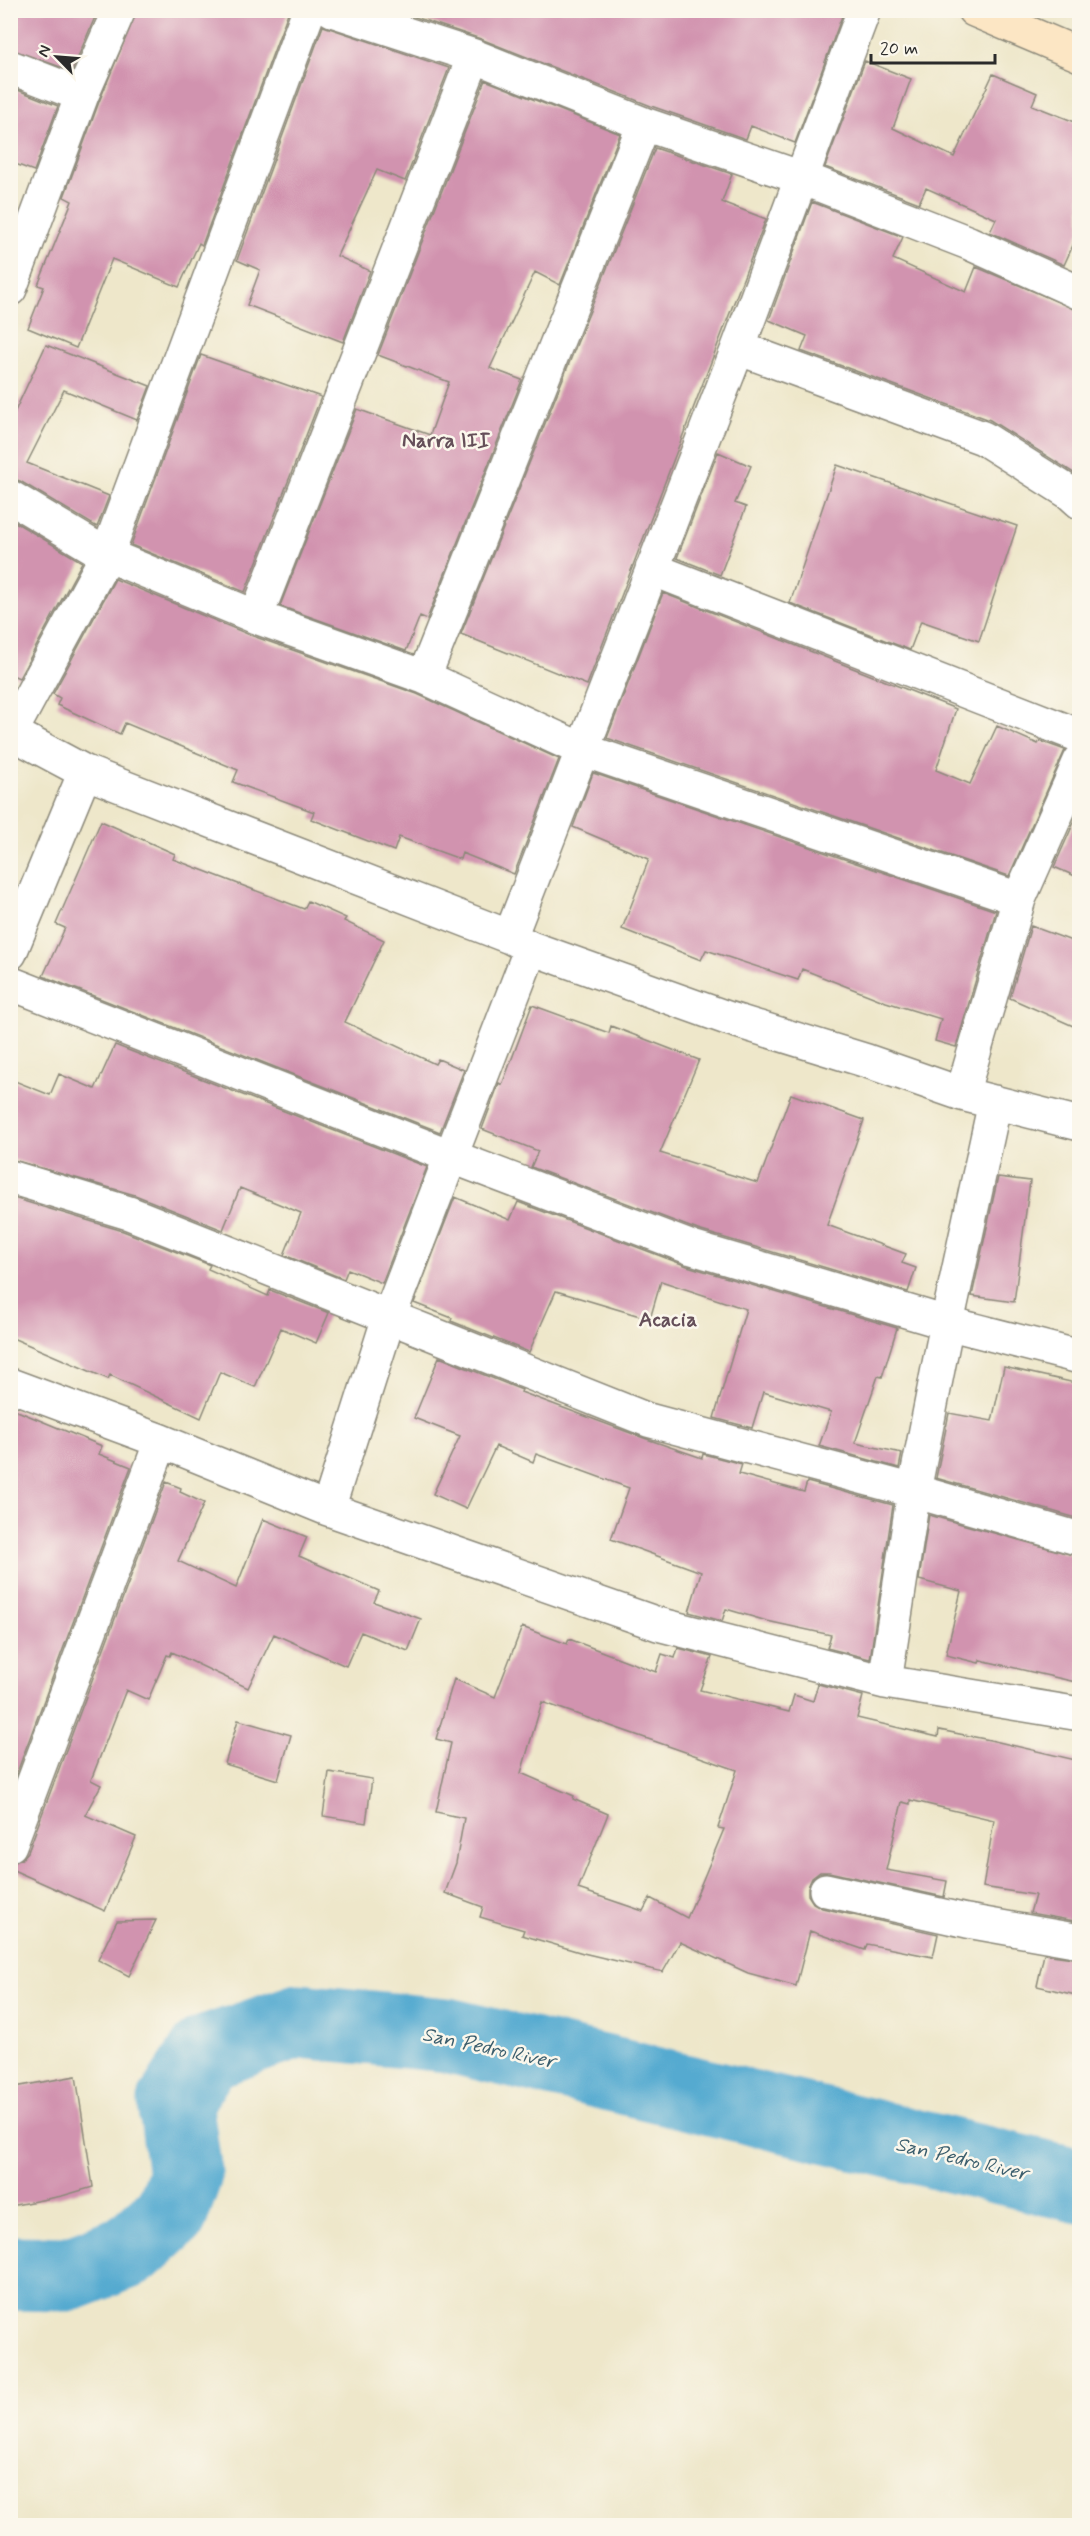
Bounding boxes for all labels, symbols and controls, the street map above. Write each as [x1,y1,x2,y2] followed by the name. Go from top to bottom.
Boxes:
[27,27,87,87] north arrow
[871,27,996,65] scale bar
[880,37,918,61] text: 20 m
[33,42,57,61] text: N
[402,427,491,455] district label: Narra III
[639,1306,697,1334] district label: Acacia
[420,2021,560,2076] water label: San Pedro River
[893,2131,1033,2188] water label: San Pedro River

